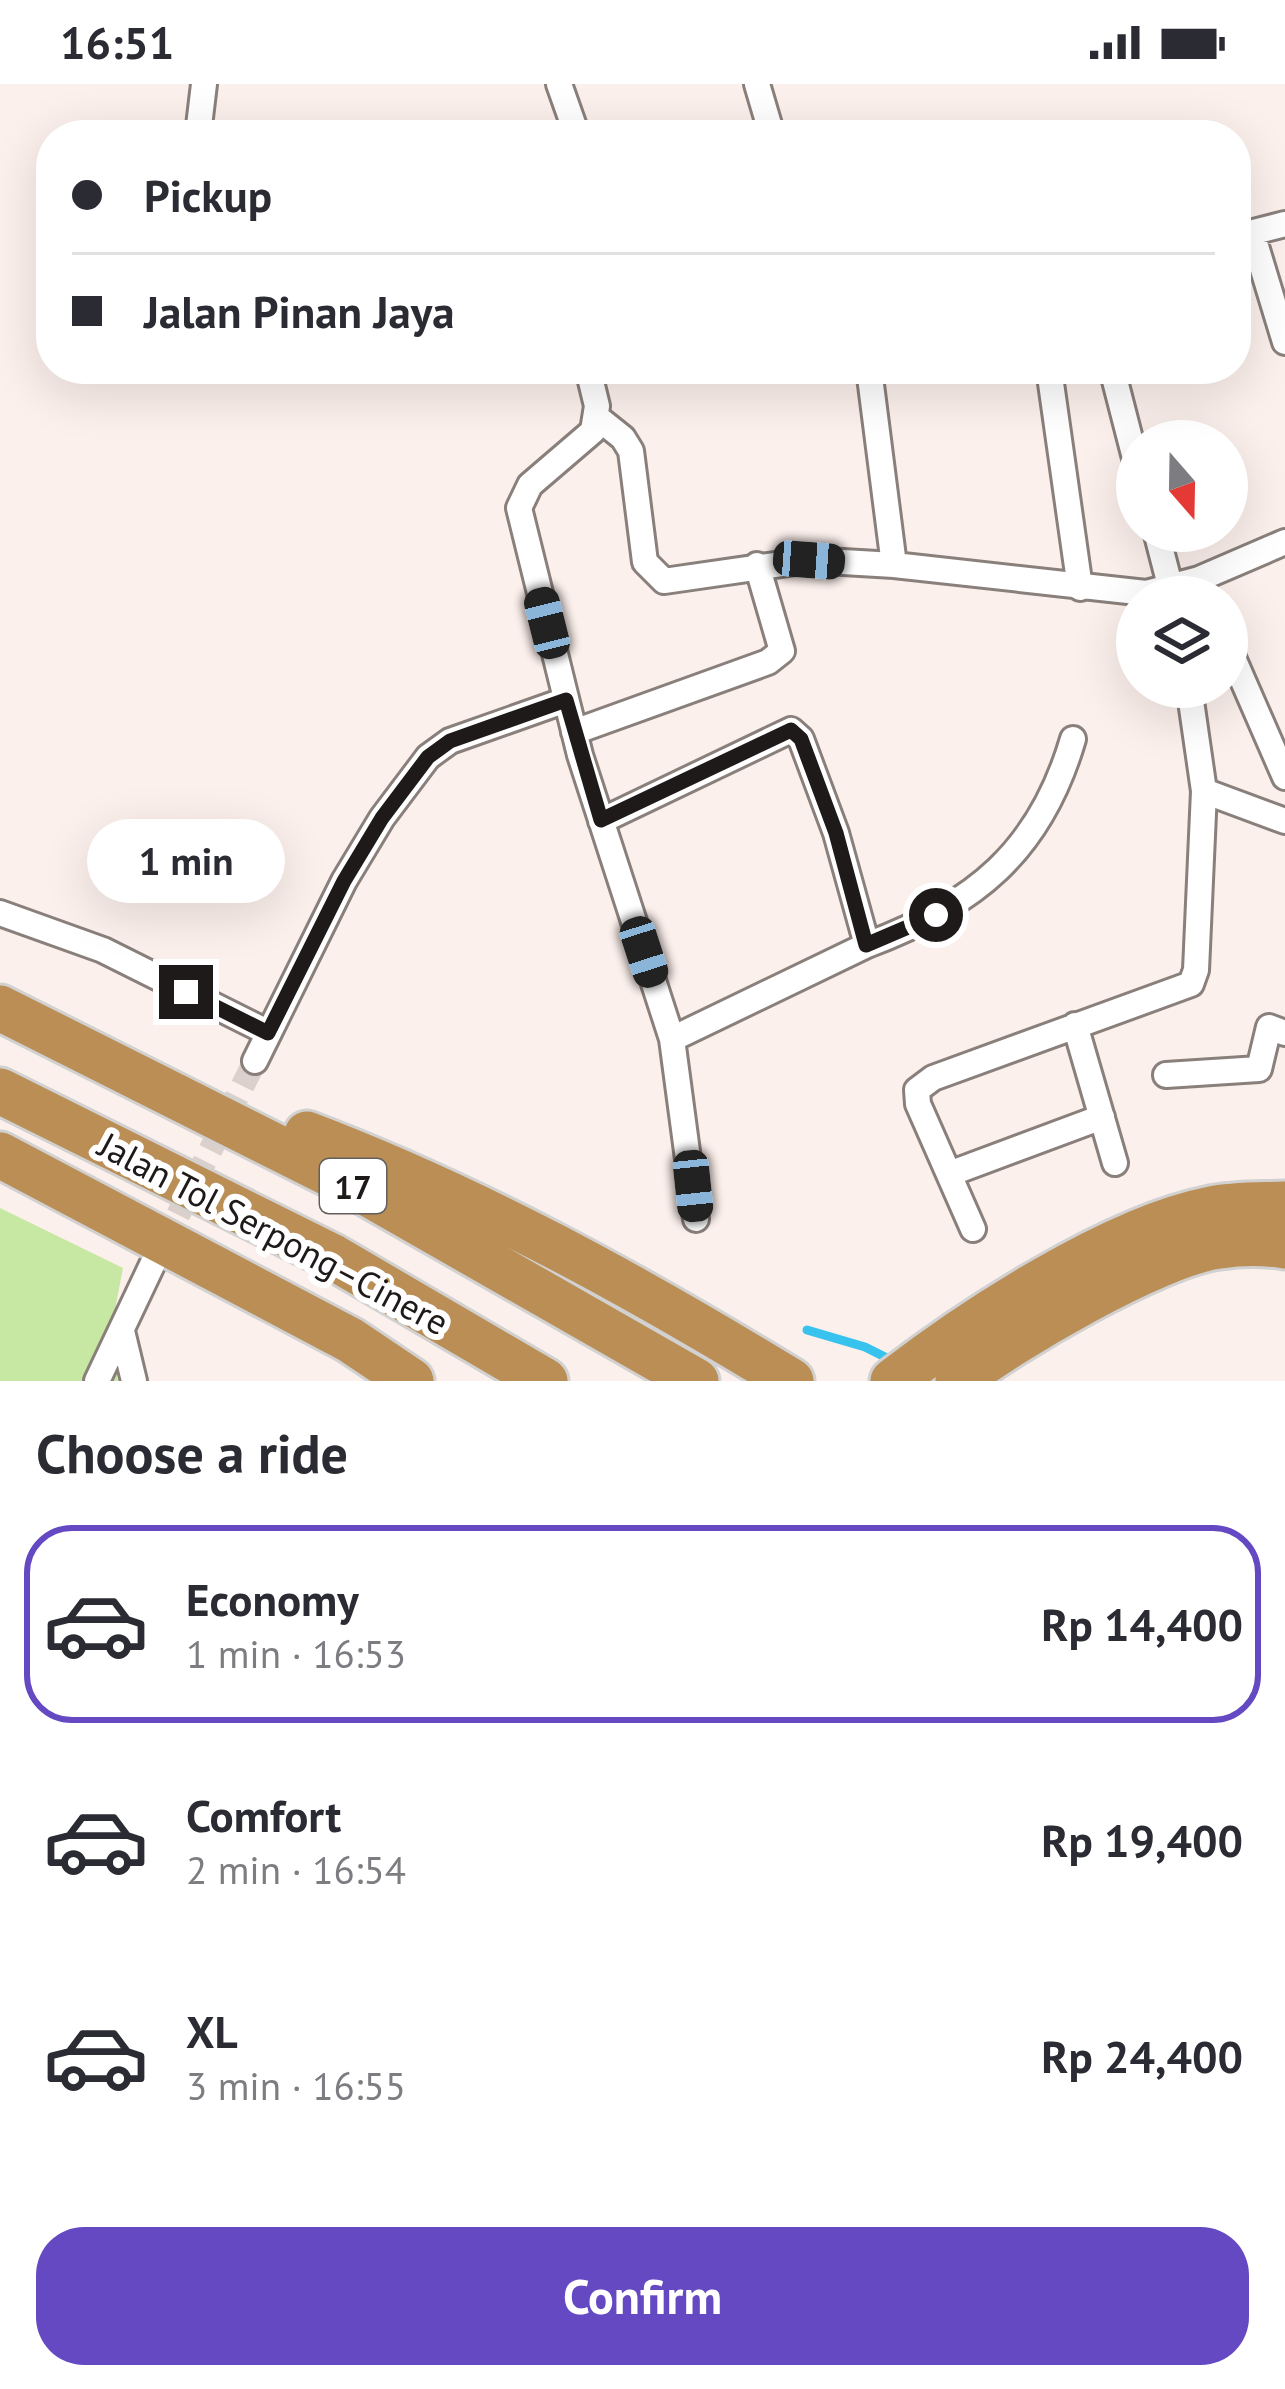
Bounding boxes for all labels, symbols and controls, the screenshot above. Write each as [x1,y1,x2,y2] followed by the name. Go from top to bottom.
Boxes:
[60,13,174,71] text: 16:51
[144,166,272,224] text: Pickup
[144,282,455,340] text: Jalan Pinan Jaya
[1116,420,1248,552] north arrow
[1116,420,1248,708] map controls
[772,540,846,580] car
[1116,576,1248,708] button: layers
[521,584,573,662] car
[87,818,285,902] callout: 1 min
[138,835,234,886] text: 1 min
[909,888,963,942] route start
[616,912,672,992] car
[159,965,213,1019] route end
[89,1120,457,1345] street label: Jalan Tol Serpong–Cinere
[671,1148,715,1224] car
[320,1159,386,1213] road number: 17
[36,1418,348,1488] text: Choose a ride
[42,1570,150,1678] icon: car
[186,1570,359,1628] text: Economy
[1041,1595,1243,1653] text: Rp 14,400
[186,1628,406,1679] text: 1 min · 16:53
[42,1786,150,1894] icon: car
[186,1786,341,1844] text: Comfort
[1041,1811,1243,1869] text: Rp 19,400
[186,1844,406,1895] text: 2 min · 16:54
[42,2002,150,2110] icon: car
[186,2002,238,2060] text: XL
[1041,2027,1243,2085] text: Rp 24,400
[186,2060,406,2111] text: 3 min · 16:55
[36,2227,1249,2365] button: Confirm

